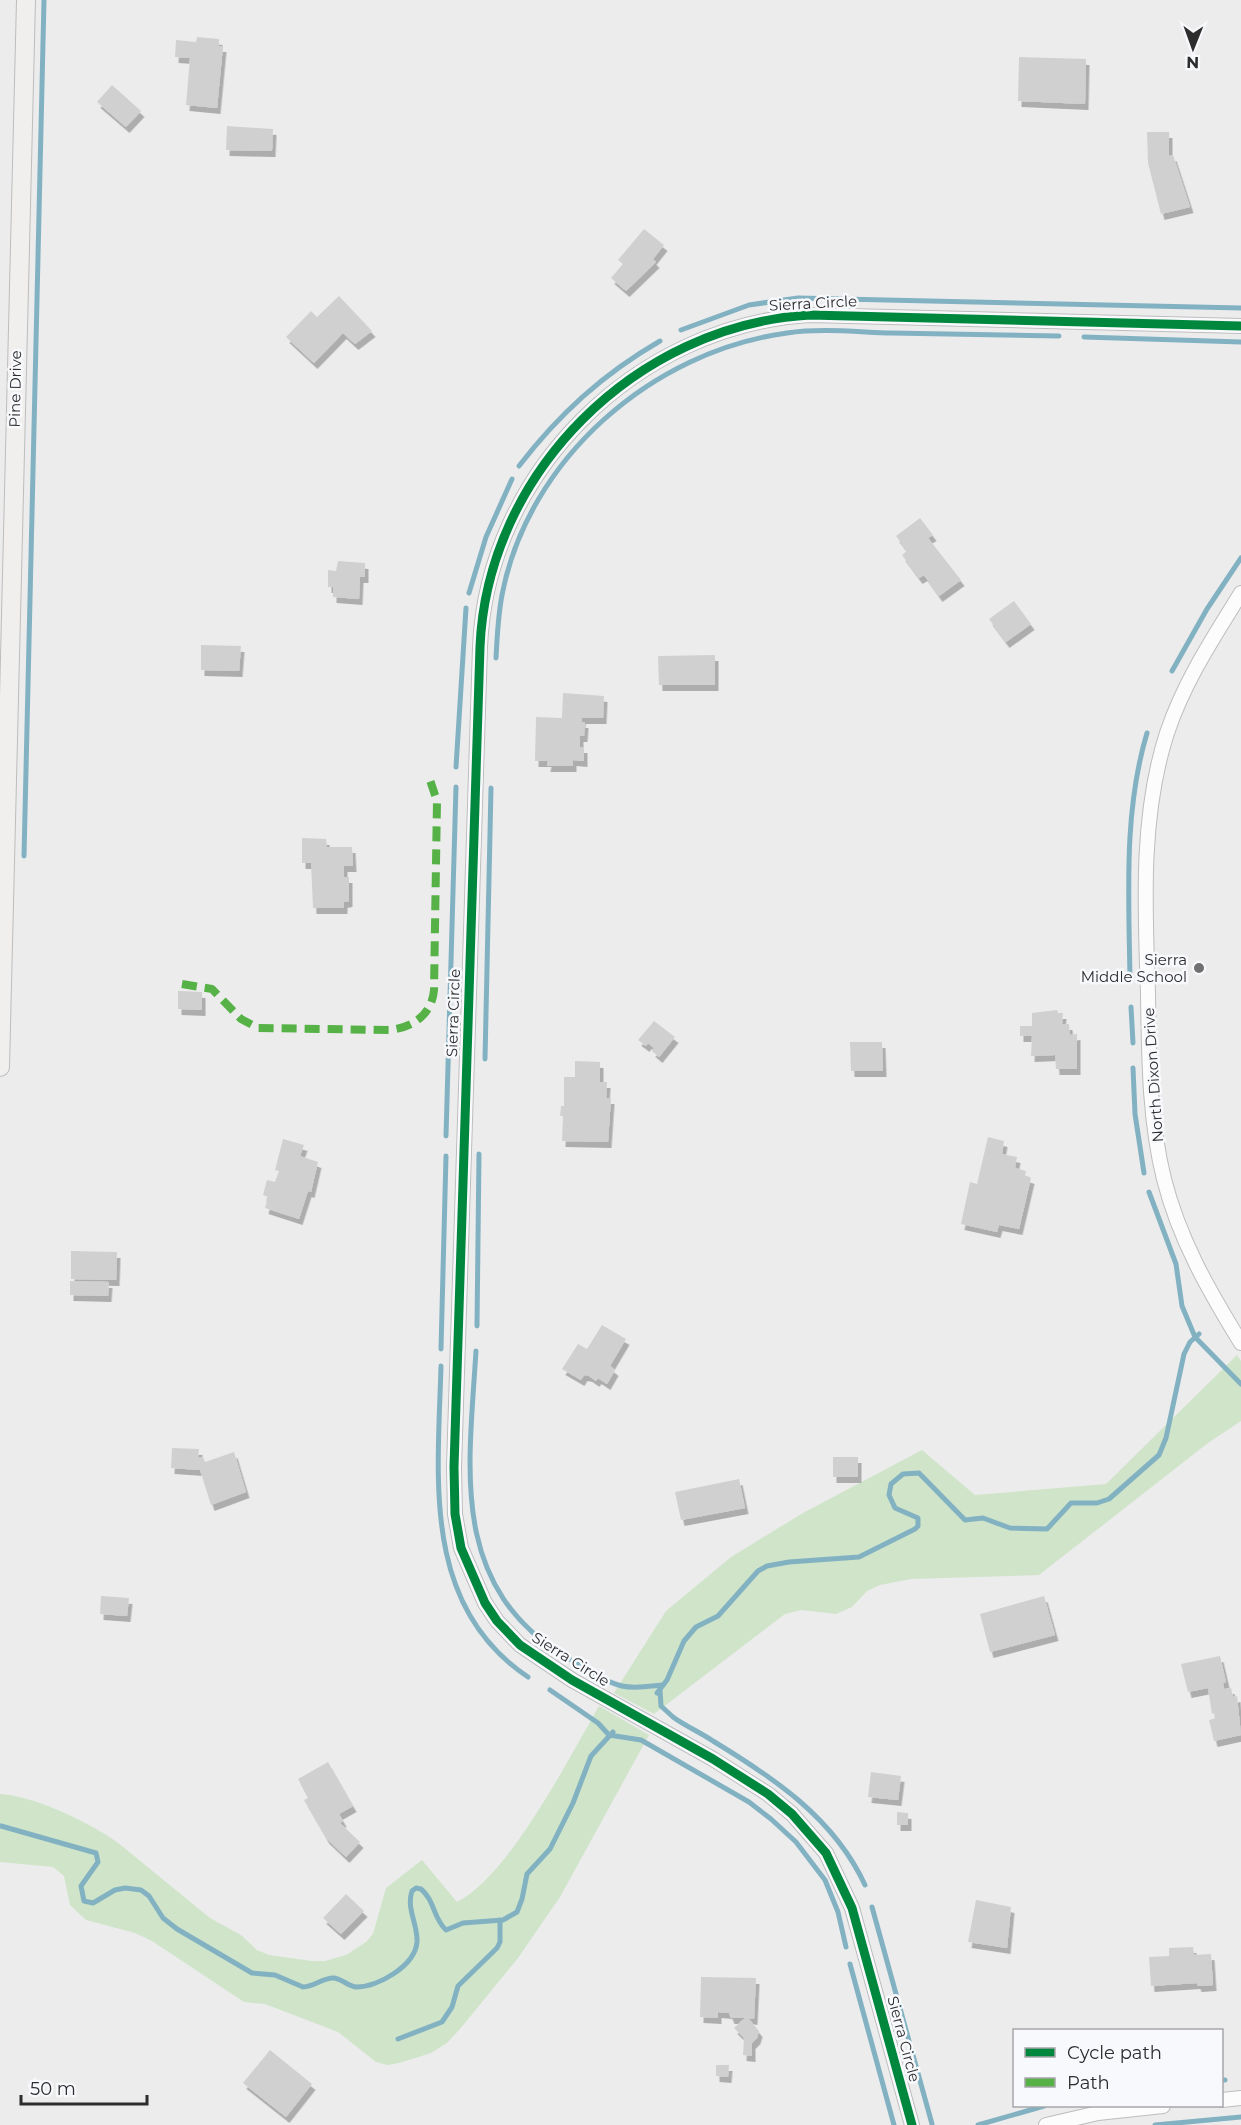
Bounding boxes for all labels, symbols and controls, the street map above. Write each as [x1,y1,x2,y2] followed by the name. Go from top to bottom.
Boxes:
[1163,18,1223,78] north arrow
[1186,53,1199,72] text: N
[768,291,858,315] street label: Sierra Circle
[5,350,25,428] street label: Pine Drive
[1081,950,1187,986] place label: Sierra Middle School
[1192,961,1206,975] marker: Sierra Middle School
[442,969,464,1057] street label: Sierra Circle
[1139,1007,1167,1143] street label: North Dixon Drive
[529,1628,613,1690] street label: Sierra Circle
[883,1994,925,2084] street label: Sierra Circle
[1013,2029,1223,2107] legend
[1067,2042,1162,2064] text: Cycle path
[21,2068,147,2106] scale bar
[1067,2072,1110,2094] text: Path
[30,2078,76,2100] text: 50 m

